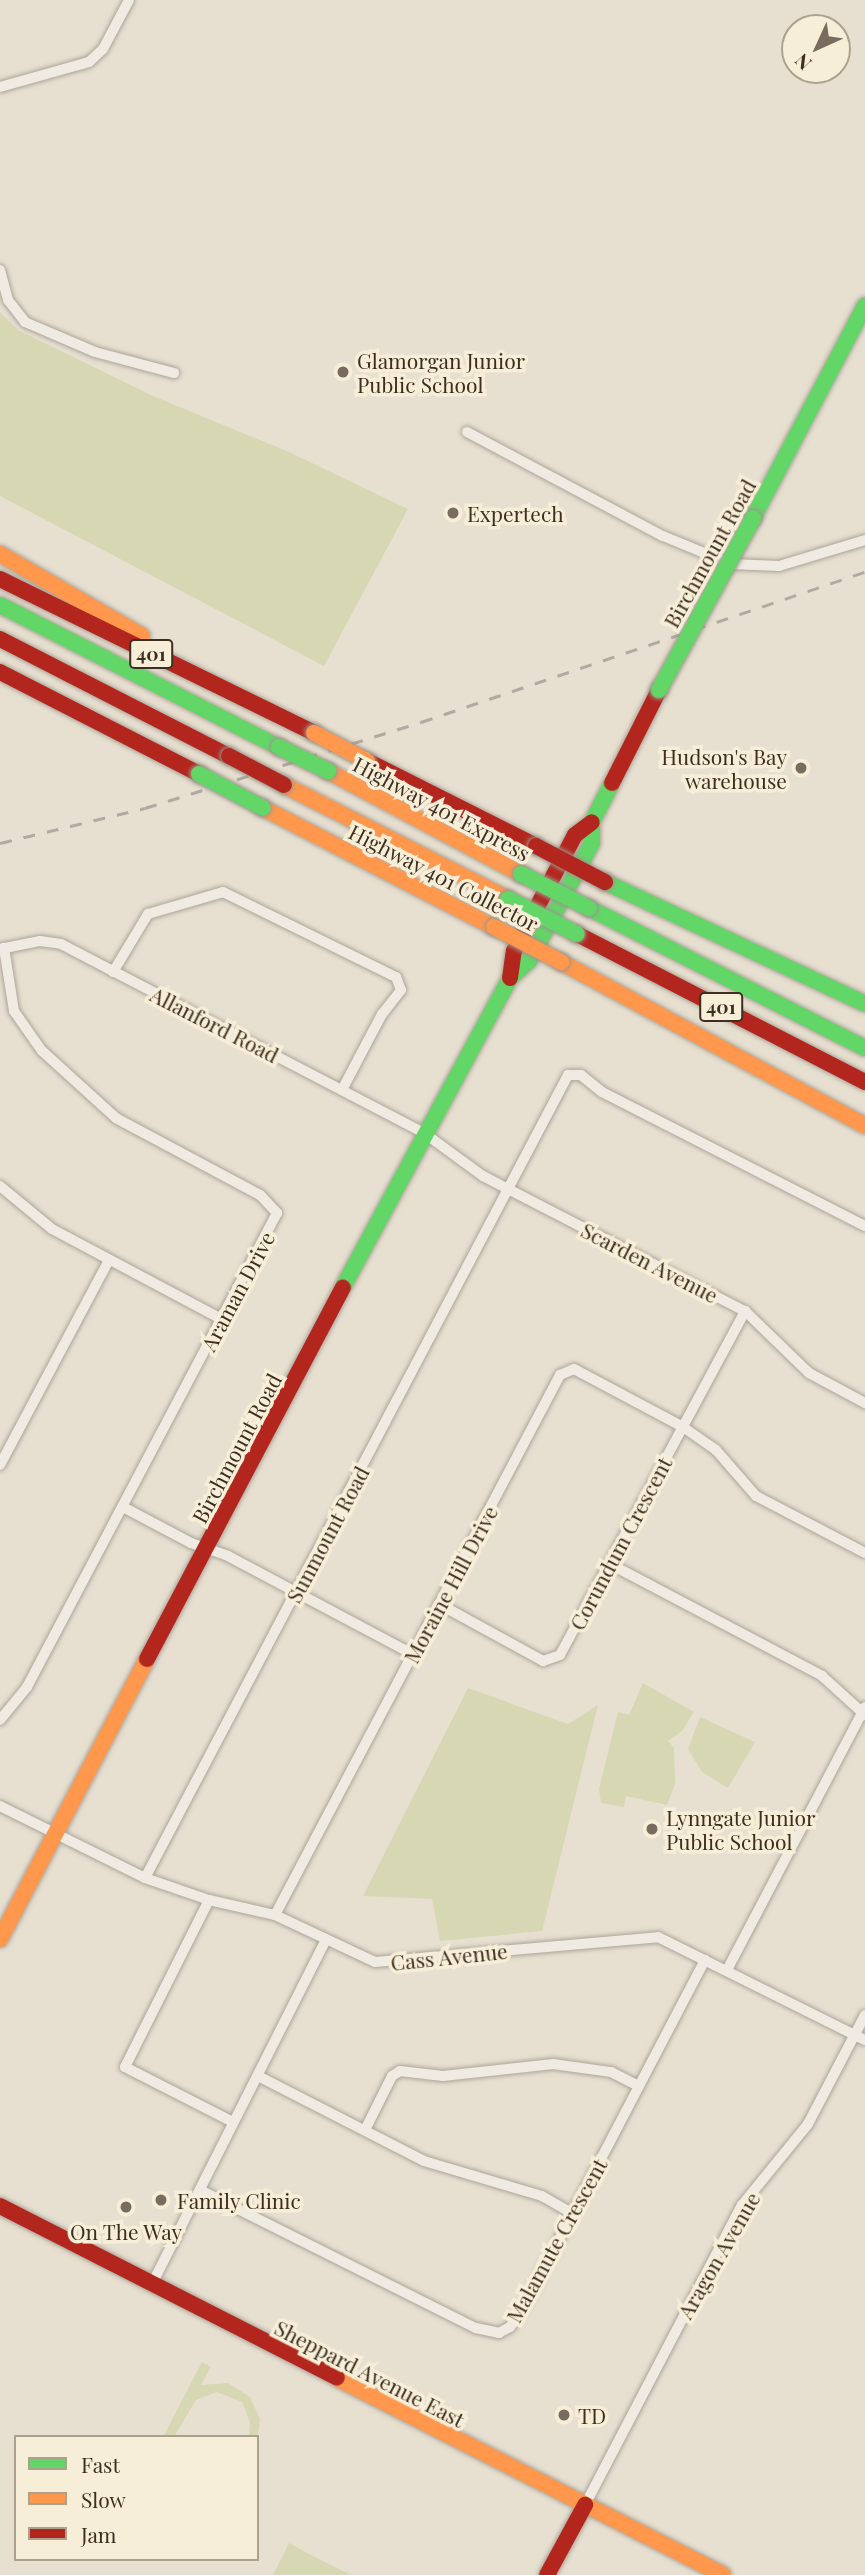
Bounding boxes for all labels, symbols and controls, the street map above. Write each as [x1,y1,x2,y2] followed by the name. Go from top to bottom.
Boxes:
[781,14,851,84] north arrow
[789,48,817,76] text: N
[357,347,525,397] place label: Glamorgan Junior Public School
[335,364,351,380] marker: Glamorgan Junior Public School
[658,474,760,632] street label: Birchmount Road
[467,500,563,526] place label: Expertech
[445,505,461,521] marker: Expertech
[128,638,174,670] road number: 401
[661,743,787,793] place label: Hudson's Bay warehouse
[349,750,535,866] street label: Highway 401 Express
[793,760,809,776] marker: Hudson's Bay warehouse
[345,818,543,936] street label: Highway 401 Collector
[147,981,283,1067] street label: Allanford Road
[698,992,744,1023] road number: 401
[577,1217,723,1307] street label: Scarden Avenue
[195,1227,279,1355] street label: Araman Drive
[186,1369,286,1527] street label: Birchmount Road
[564,1452,676,1634] street label: Corundum Crescent
[280,1461,374,1607] street label: Sunmount Road
[398,1501,502,1667] street label: Moraine Hill Drive
[666,1804,815,1854] place label: Lynngate Junior Public School
[644,1821,660,1837] marker: Lynngate Junior Public School
[389,1937,509,1975] street label: Cass Avenue
[501,2154,611,2326] street label: Malamute Crescent
[177,2187,301,2213] place label: Family Clinic
[671,2187,765,2323] street label: Aragon Avenue
[151,2190,171,2210] marker: Family Clinic
[118,2199,134,2215] marker: On The Way
[69,2218,183,2244] place label: On The Way
[271,2314,469,2432] street label: Sheppard Avenue East
[578,2402,606,2428] place label: TD
[556,2407,572,2423] marker: TD
[14,2435,259,2561] legend
[81,2450,120,2478] text: Fast
[81,2485,126,2513] text: Slow
[81,2520,117,2548] text: Jam

